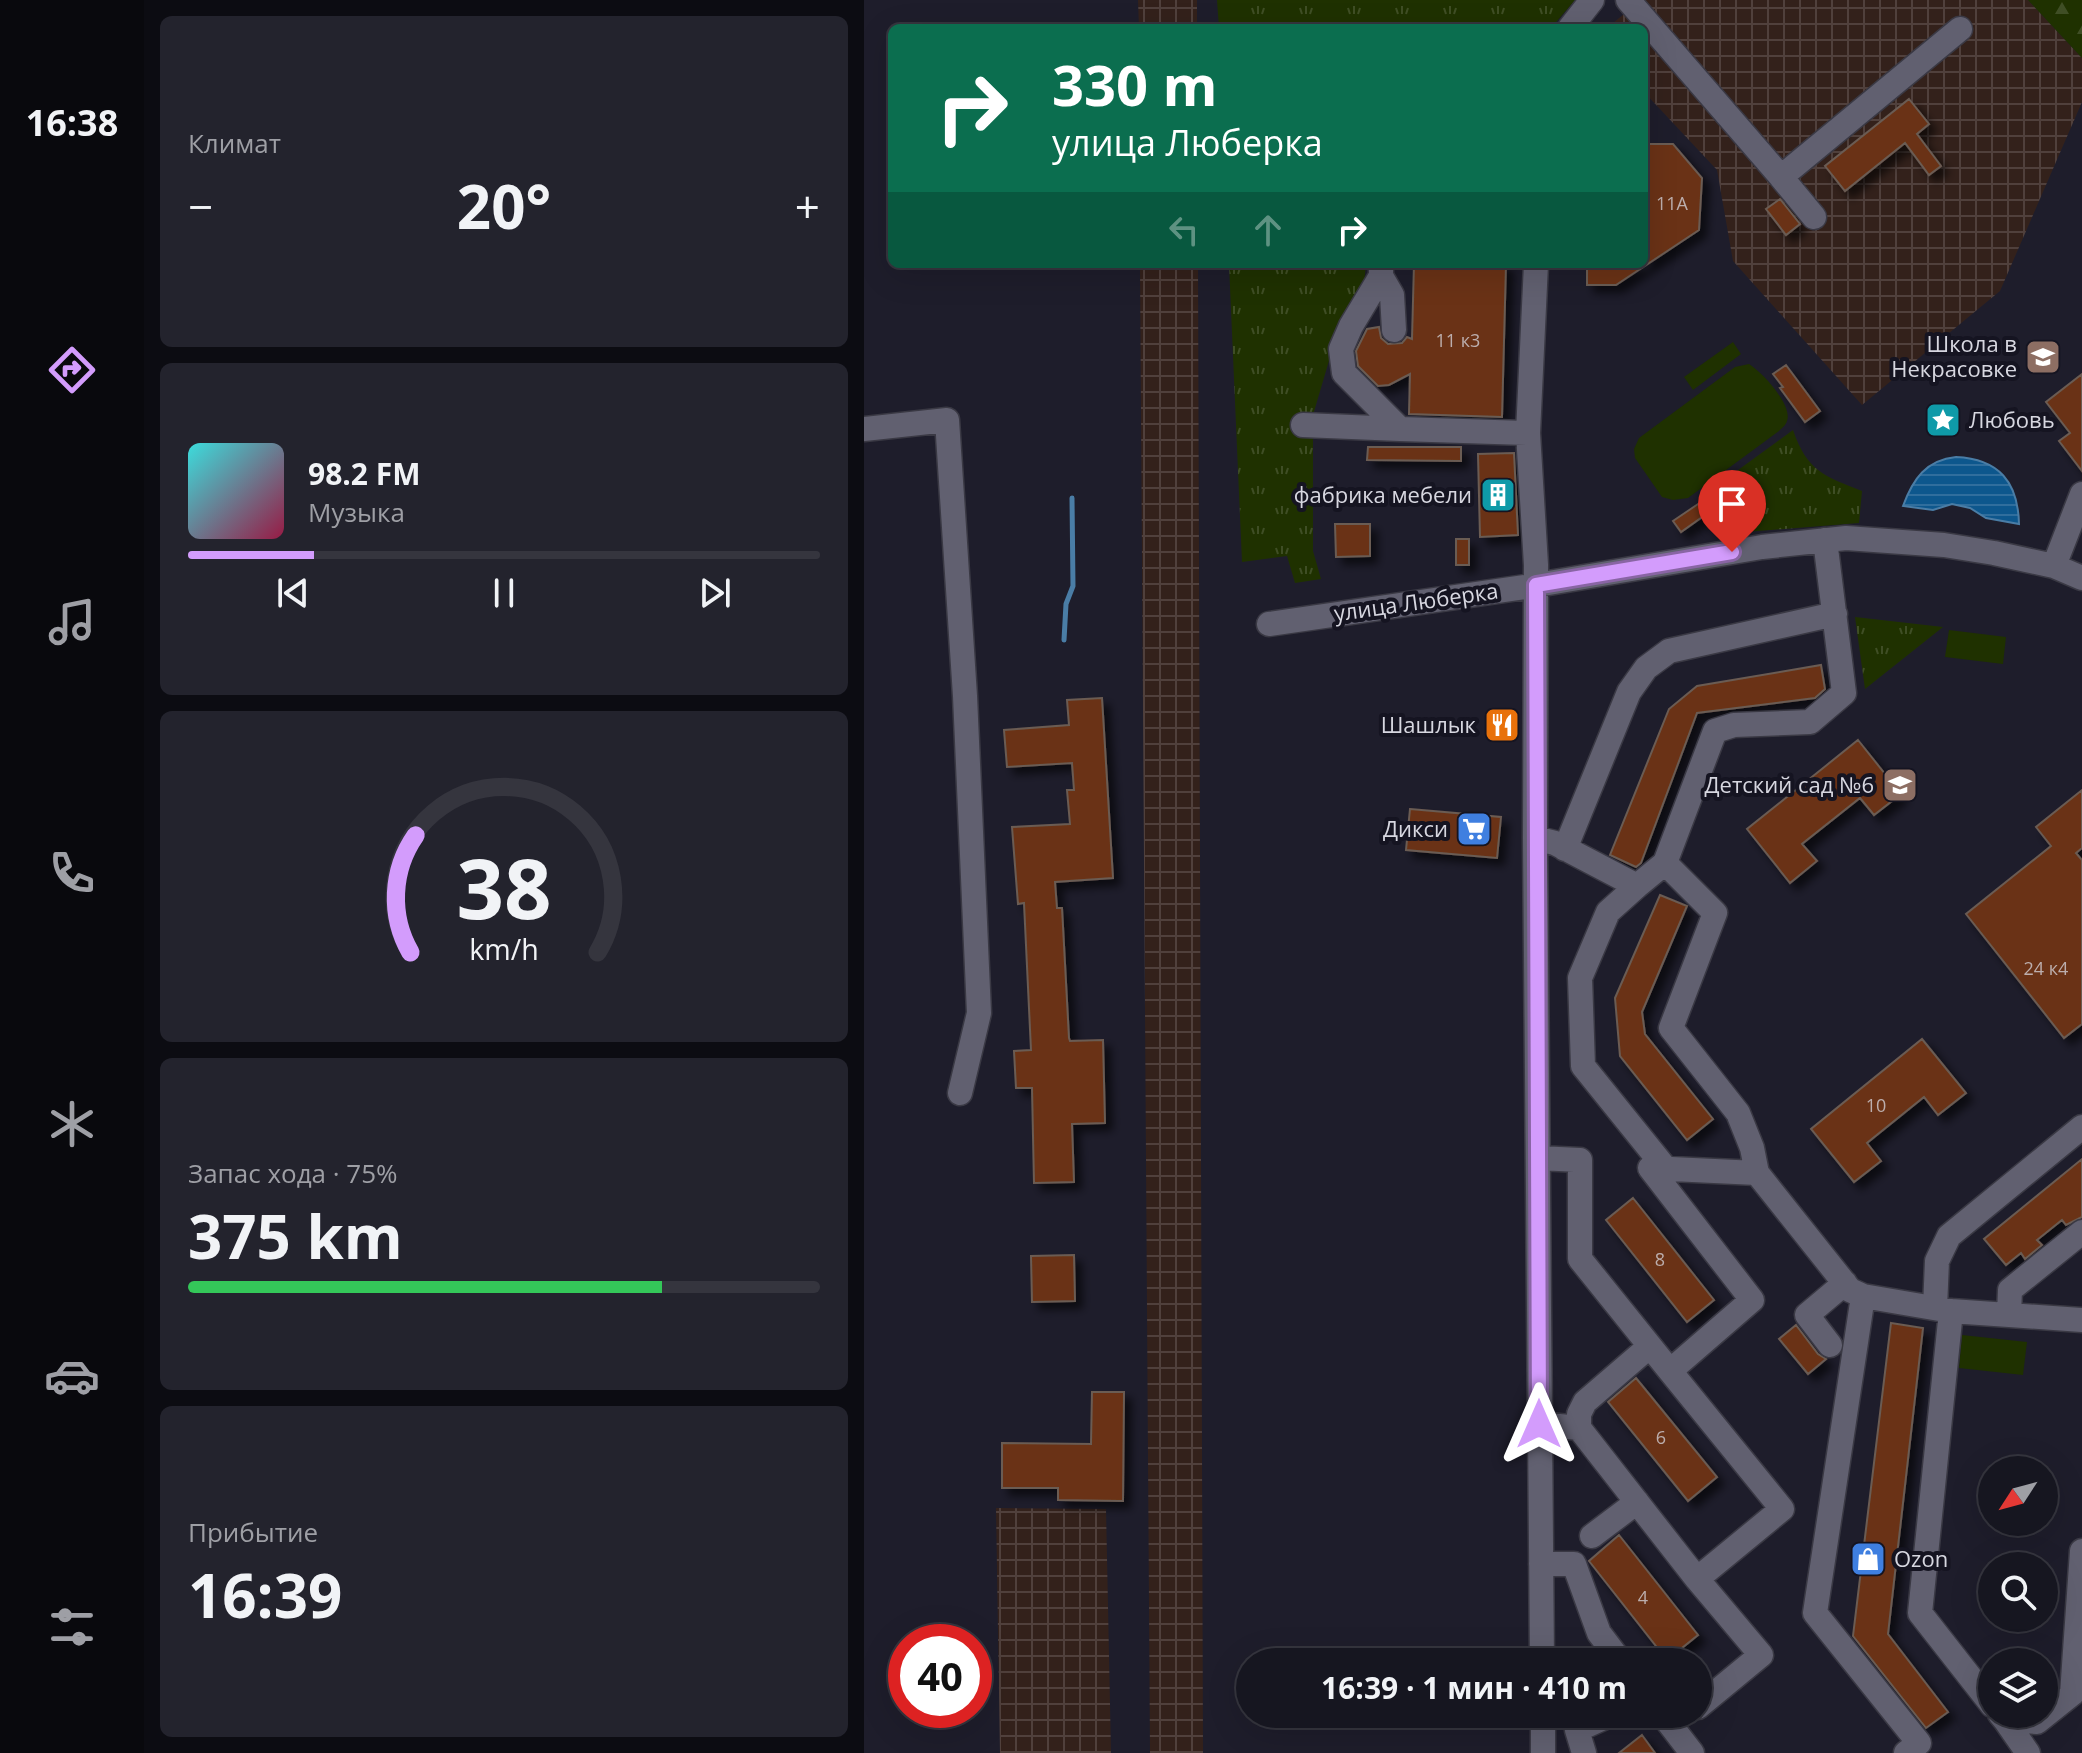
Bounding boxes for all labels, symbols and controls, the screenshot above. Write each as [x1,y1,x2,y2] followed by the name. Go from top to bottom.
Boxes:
[1052,46,1218,122] text: 330 m
[920,56,1024,160] icon: right
[26,98,118,147] text: 16:38
[1052,118,1323,167] text: улица Люберка
[188,125,281,161] text: Климат
[457,165,551,247] text: 20°
[188,176,213,236] text: −
[795,176,820,236] text: +
[1656,191,1689,215] house number: 11А
[1162,208,1206,252] icon: left
[1246,208,1290,252] icon: ahead
[1330,208,1374,252] icon: right
[1436,328,1480,352] house number: 11 к3
[1891,328,2017,383] place label: Школа в Некрасовке
[2024,338,2062,376] school or university icon: Школа в Некрасовке
[44,342,100,398] icon: directions
[1924,401,1962,439] place icon: Любовь
[1969,404,2055,434] place label: Любовь
[308,453,421,494] text: 98.2 FM
[1698,470,1766,552] pin
[1479,476,1517,514] building icon: фабрика мебели
[1294,479,1472,509] place label: фабрика мебели
[1710,482,1754,526] icon: arrive
[308,494,405,530] text: Музыка
[271,571,315,615] icon: previous
[482,571,526,615] icon: pause
[693,571,737,615] icon: next
[1332,575,1500,627] street label: улица Люберка
[44,594,100,650] icon: music
[1483,706,1521,744] restaurant icon: Шашлык
[1381,709,1477,739] place label: Шашлык
[1881,766,1919,804] school or university icon: Детский сад №6
[1705,769,1874,799] place label: Детский сад №6
[1455,810,1493,848] supermarket icon: Дикси
[1383,813,1448,843] place label: Дикси
[456,829,552,942] text: 38
[44,845,100,901] icon: phone
[469,929,539,968] text: km/h
[2024,956,2068,980] house number: 24 к4
[1866,1093,1886,1117] house number: 10
[44,1096,100,1152] icon: climate
[188,1155,398,1191] text: Запас хода · 75%
[188,1195,403,1277] text: 375 km
[1655,1247,1665,1271] house number: 8
[44,1348,100,1404] icon: car
[1497,1382,1581,1466] position arrow
[1656,1425,1666,1449] house number: 6
[1978,1456,2058,1536] north arrow
[1978,1456,2058,1728] map controls
[188,1514,318,1550] text: Прибытие
[1849,1540,1887,1578] shop icon: Ozon
[1894,1543,1948,1573] place label: Ozon
[1978,1552,2058,1632] button: search
[188,1554,342,1636] text: 16:39
[1638,1585,1648,1609] house number: 4
[44,1599,100,1655] icon: filters
[888,1624,992,1728] speed limit sign: 40
[1978,1648,2058,1728] button: layers
[1321,1667,1627,1708] text: 16:39 · 1 мин · 410 m

